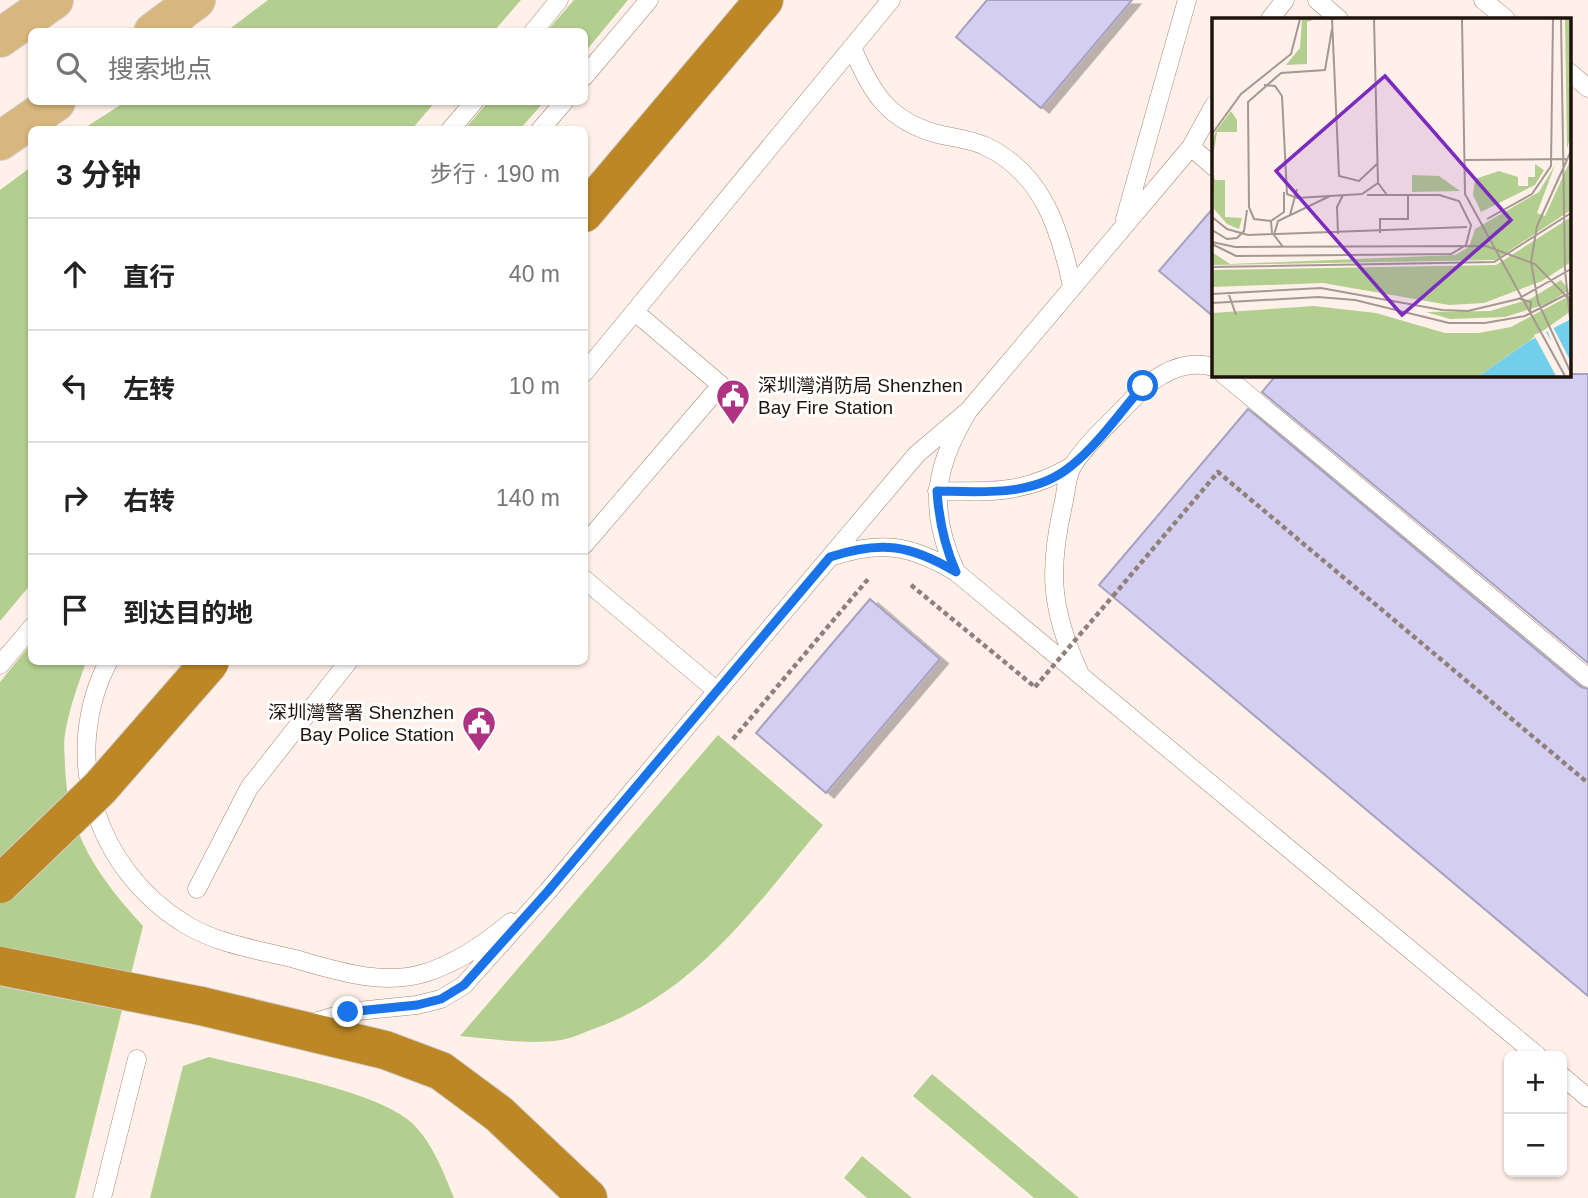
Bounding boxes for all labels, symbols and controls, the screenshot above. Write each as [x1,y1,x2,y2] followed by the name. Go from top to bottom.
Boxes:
[1212,18,1570,376] inset map
[28,28,588,105] search box
[52,48,90,86] icon: search
[108,54,212,84] text: 搜索地点
[56,158,141,191] text: 3 分钟
[430,161,560,187] text: 步行 · 190 m
[56,255,94,293] icon: ahead
[509,261,560,287] text: 40 m
[123,262,175,292] text: 直行
[56,367,94,405] icon: left
[1127,370,1158,401] route start
[509,373,560,399] text: 10 m
[123,374,175,404] text: 左转
[758,375,963,418] place label: 深圳灣消防局 Shenzhen Bay Fire Station
[714,377,752,426] public building icon: 深圳灣消防局 Shenzhen Bay Fire Station
[56,479,94,517] icon: right
[496,485,560,511] text: 140 m
[123,486,175,516] text: 右转
[56,591,94,629] icon: arrive
[123,598,253,628] text: 到达目的地
[268,702,454,745] place label: 深圳灣警署 Shenzhen Bay Police Station
[460,704,498,753] public building icon: 深圳灣警署 Shenzhen Bay Police Station
[332,996,363,1027] route end
[1504,1051,1567,1177] map controls
[1504,1051,1567,1114] button: +
[1504,1114,1567,1177] button: −

